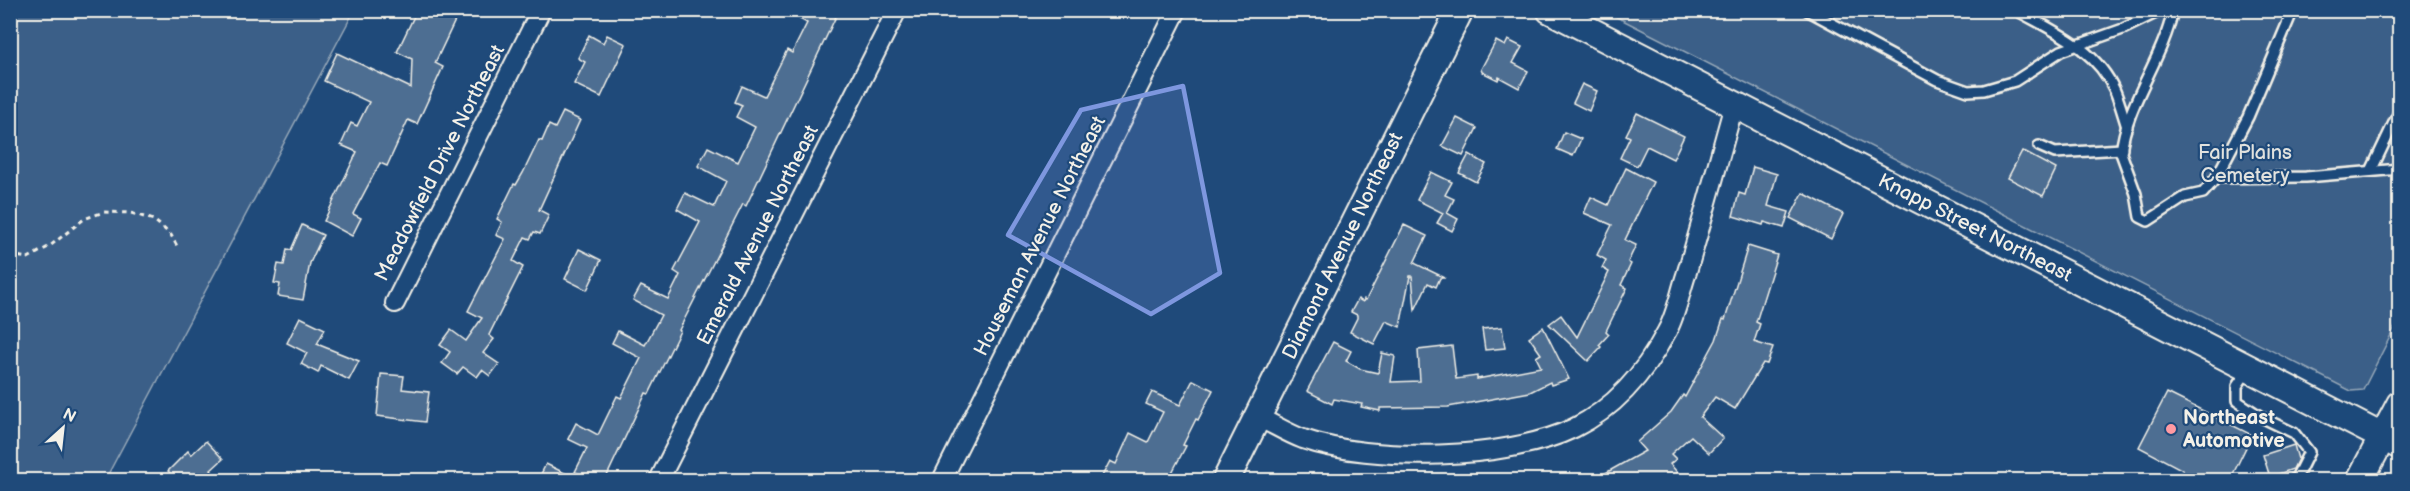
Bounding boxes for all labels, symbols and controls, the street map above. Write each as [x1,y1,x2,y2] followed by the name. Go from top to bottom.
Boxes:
[370,41,510,285] street label: Meadowfield Drive Northeast
[969,112,1111,360] street label: Houseman Avenue Northeast
[692,121,824,349] street label: Emerald Avenue Northeast
[1278,129,1408,363] street label: Diamond Avenue Northeast
[2198,141,2292,188] park label: Fair Plains Cemetery
[1874,169,2076,287] street label: Knapp Street Northeast
[33,398,93,458] north arrow
[59,405,79,427] text: N
[2182,406,2285,453] place label: Northeast Automotive
[2164,422,2178,436] marker: Northeast Automotive

